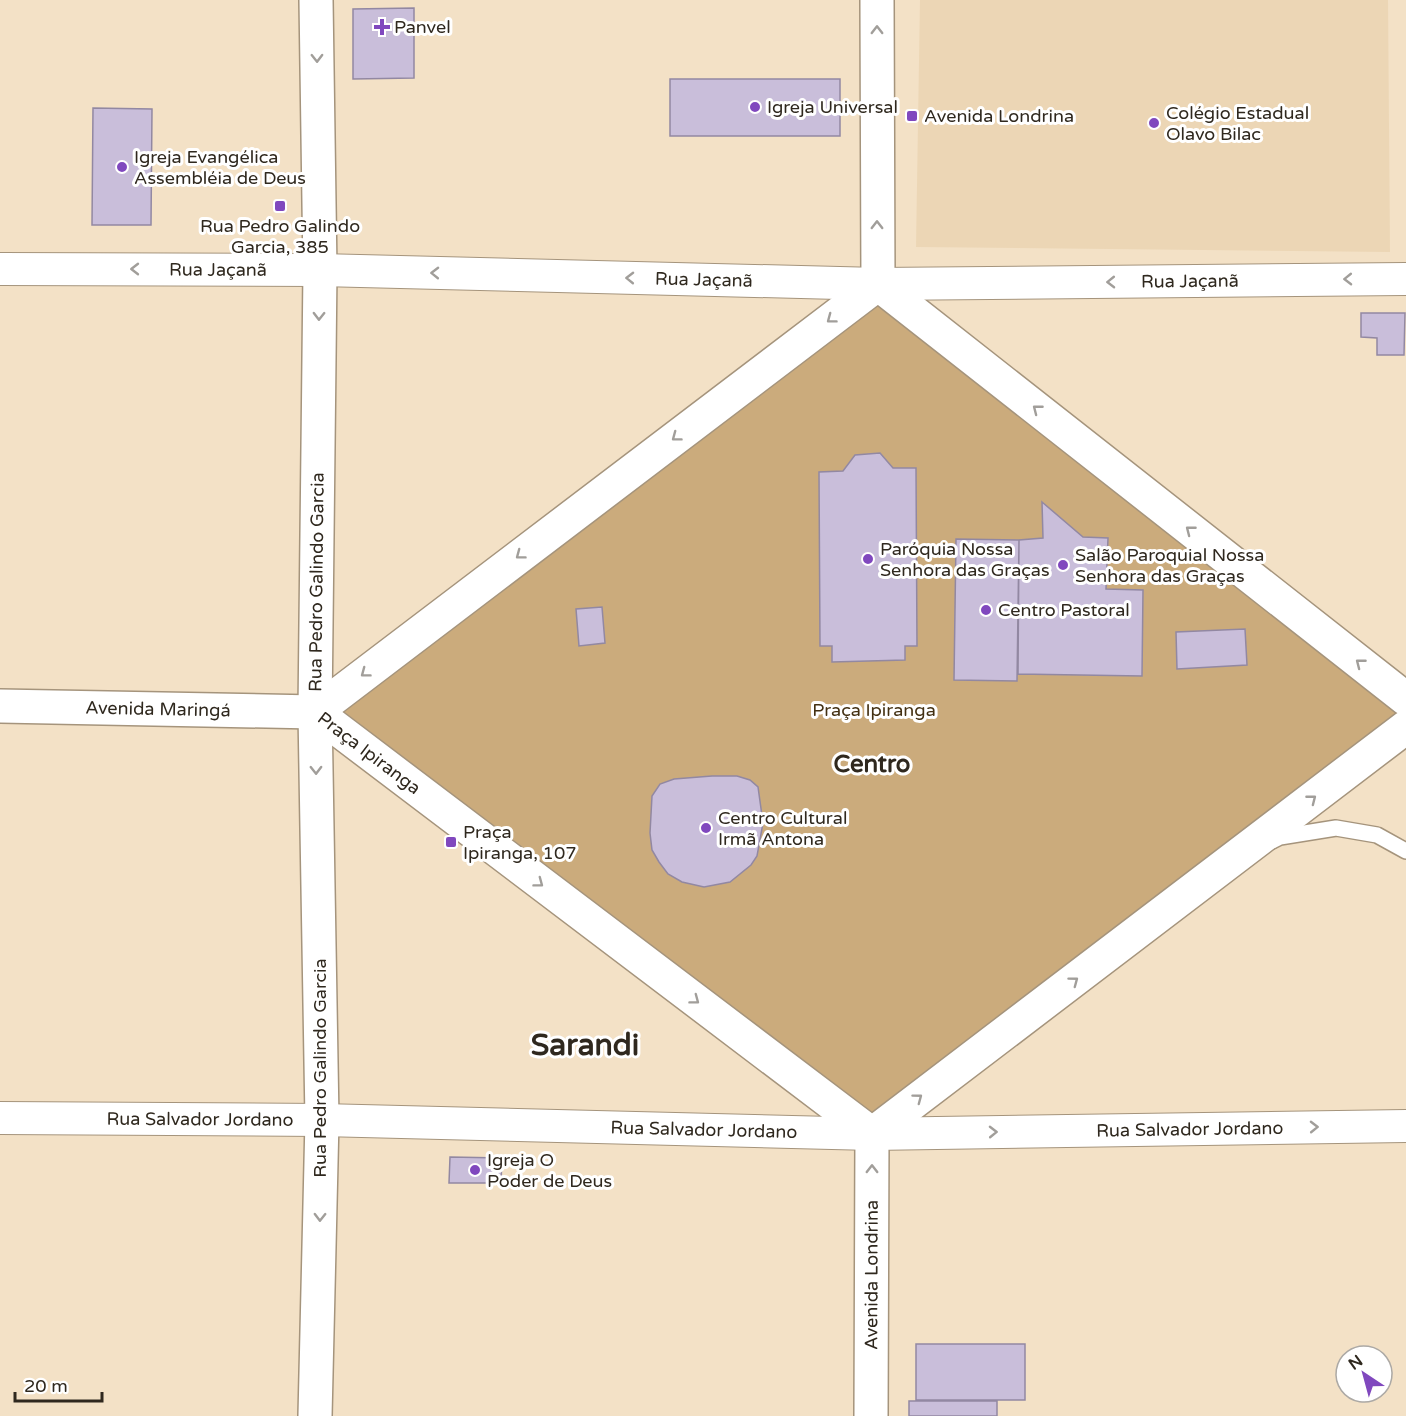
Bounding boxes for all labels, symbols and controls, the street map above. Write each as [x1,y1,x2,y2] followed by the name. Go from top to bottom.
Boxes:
[394,16,451,38] place label: Panvel
[375,20,389,34] marker: Panvel
[871,26,883,35] one-way arrow
[311,54,323,63] one-way arrow
[767,96,898,118] place label: Igreja Universal
[748,100,762,114] marker: Igreja Universal
[1166,102,1309,145] place label: Colégio Estadual Olavo Bilac
[924,105,1074,127] place label: Avenida Londrina
[905,109,919,123] marker: Avenida Londrina
[1147,116,1161,130] marker: Colégio Estadual Olavo Bilac
[134,146,306,189] place label: Igreja Evangélica Assembléia de Deus
[115,160,129,174] marker: Igreja Evangélica Assembléia de Deus
[273,199,287,213] marker: Rua Pedro Galindo Garcia, 385
[200,215,360,258] place label: Rua Pedro Galindo Garcia, 385
[871,221,883,230] one-way arrow
[169,259,267,281] street label: Rua Jaçanã
[131,263,140,275] one-way arrow
[431,267,440,279] one-way arrow
[655,267,753,292] street label: Rua Jaçanã
[1141,270,1239,293] street label: Rua Jaçanã
[626,271,635,284] one-way arrow
[1343,273,1352,285] one-way arrow
[1106,276,1115,288] one-way arrow
[313,312,325,321] one-way arrow
[827,312,838,323] one-way arrow
[1033,406,1044,417] one-way arrow
[671,430,682,441] one-way arrow
[304,472,329,692] street label: Rua Pedro Galindo Garcia
[1186,526,1197,537] one-way arrow
[880,538,1050,581] place label: Paróquia Nossa Senhora das Graças
[1075,544,1264,587] place label: Salão Paroquial Nossa Senhora das Graças
[516,548,527,559] one-way arrow
[861,552,875,566] marker: Paróquia Nossa Senhora das Graças
[1056,558,1070,572] marker: Salão Paroquial Nossa Senhora das Graças
[998,599,1130,621] place label: Centro Pastoral
[979,603,993,617] marker: Centro Pastoral
[1356,660,1367,671] one-way arrow
[361,666,372,677] one-way arrow
[85,697,231,721] street label: Avenida Maringá
[812,699,936,721] park label: Praça Ipiranga
[313,707,425,799] street label: Praça Ipiranga
[834,750,910,779] district label: Centro
[309,766,322,775] one-way arrow
[1306,795,1317,806] one-way arrow
[718,807,847,850] place label: Centro Cultural Irmã Antona
[463,821,577,864] place label: Praça Ipiranga, 107
[699,821,713,835] marker: Centro Cultural Irmã Antona
[444,835,458,849] marker: Praça Ipiranga, 107
[533,875,544,886] one-way arrow
[309,958,331,1178] street label: Rua Pedro Galindo Garcia
[1067,977,1078,988] one-way arrow
[688,993,699,1004] one-way arrow
[531,1027,639,1064] district label: Sarandi
[912,1095,923,1106] one-way arrow
[106,1108,294,1131] street label: Rua Salvador Jordano
[610,1116,798,1143] street label: Rua Salvador Jordano
[1096,1117,1284,1142] street label: Rua Salvador Jordano
[1310,1121,1319,1133] one-way arrow
[989,1126,998,1138] one-way arrow
[487,1149,612,1192] place label: Igreja O Poder de Deus
[468,1163,482,1177] marker: Igreja O Poder de Deus
[866,1164,878,1173] one-way arrow
[860,1200,883,1350] street label: Avenida Londrina
[313,1213,326,1222] one-way arrow
[1334,1344,1394,1404] north arrow
[1345,1351,1367,1375] text: N
[15,1365,102,1403] scale bar
[24,1375,68,1397] text: 20 m

